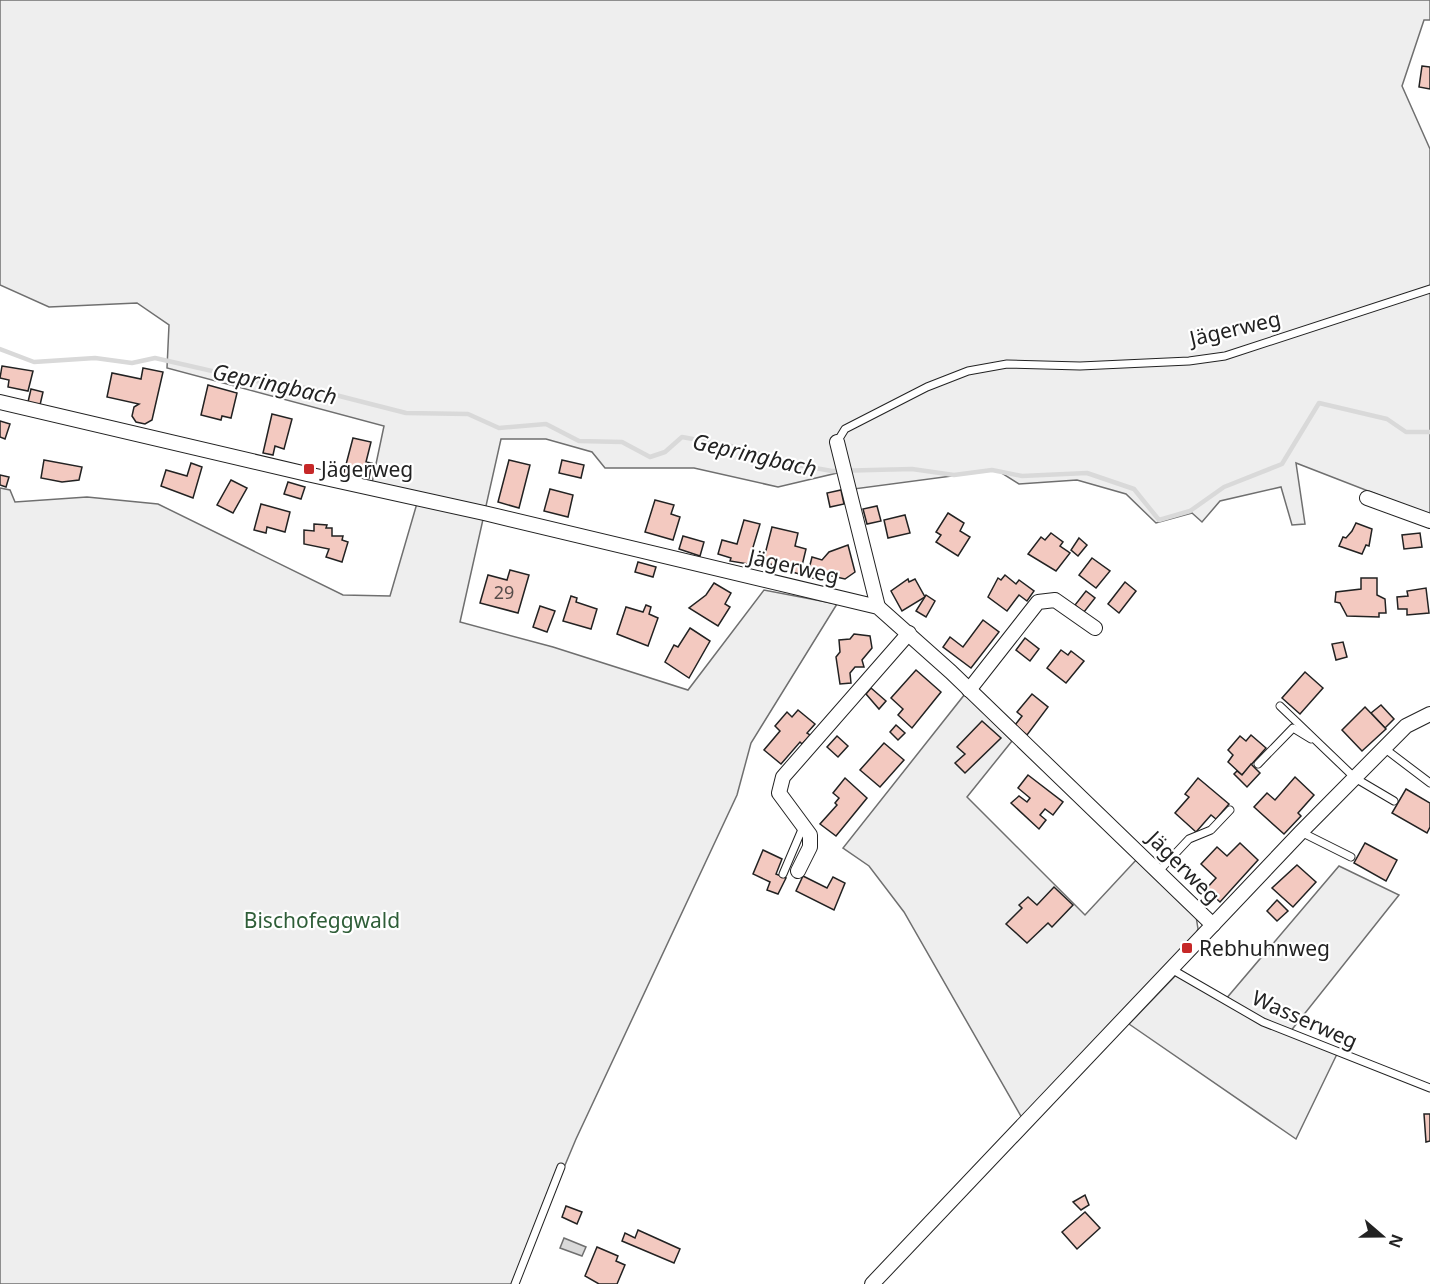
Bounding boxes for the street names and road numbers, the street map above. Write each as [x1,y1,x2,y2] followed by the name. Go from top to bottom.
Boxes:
[1185,304,1283,352] street label: Jägerweg
[744,542,842,590] street label: Jägerweg
[1140,823,1227,910] street label: Jägerweg
[1248,983,1362,1055] street label: Wasserweg

